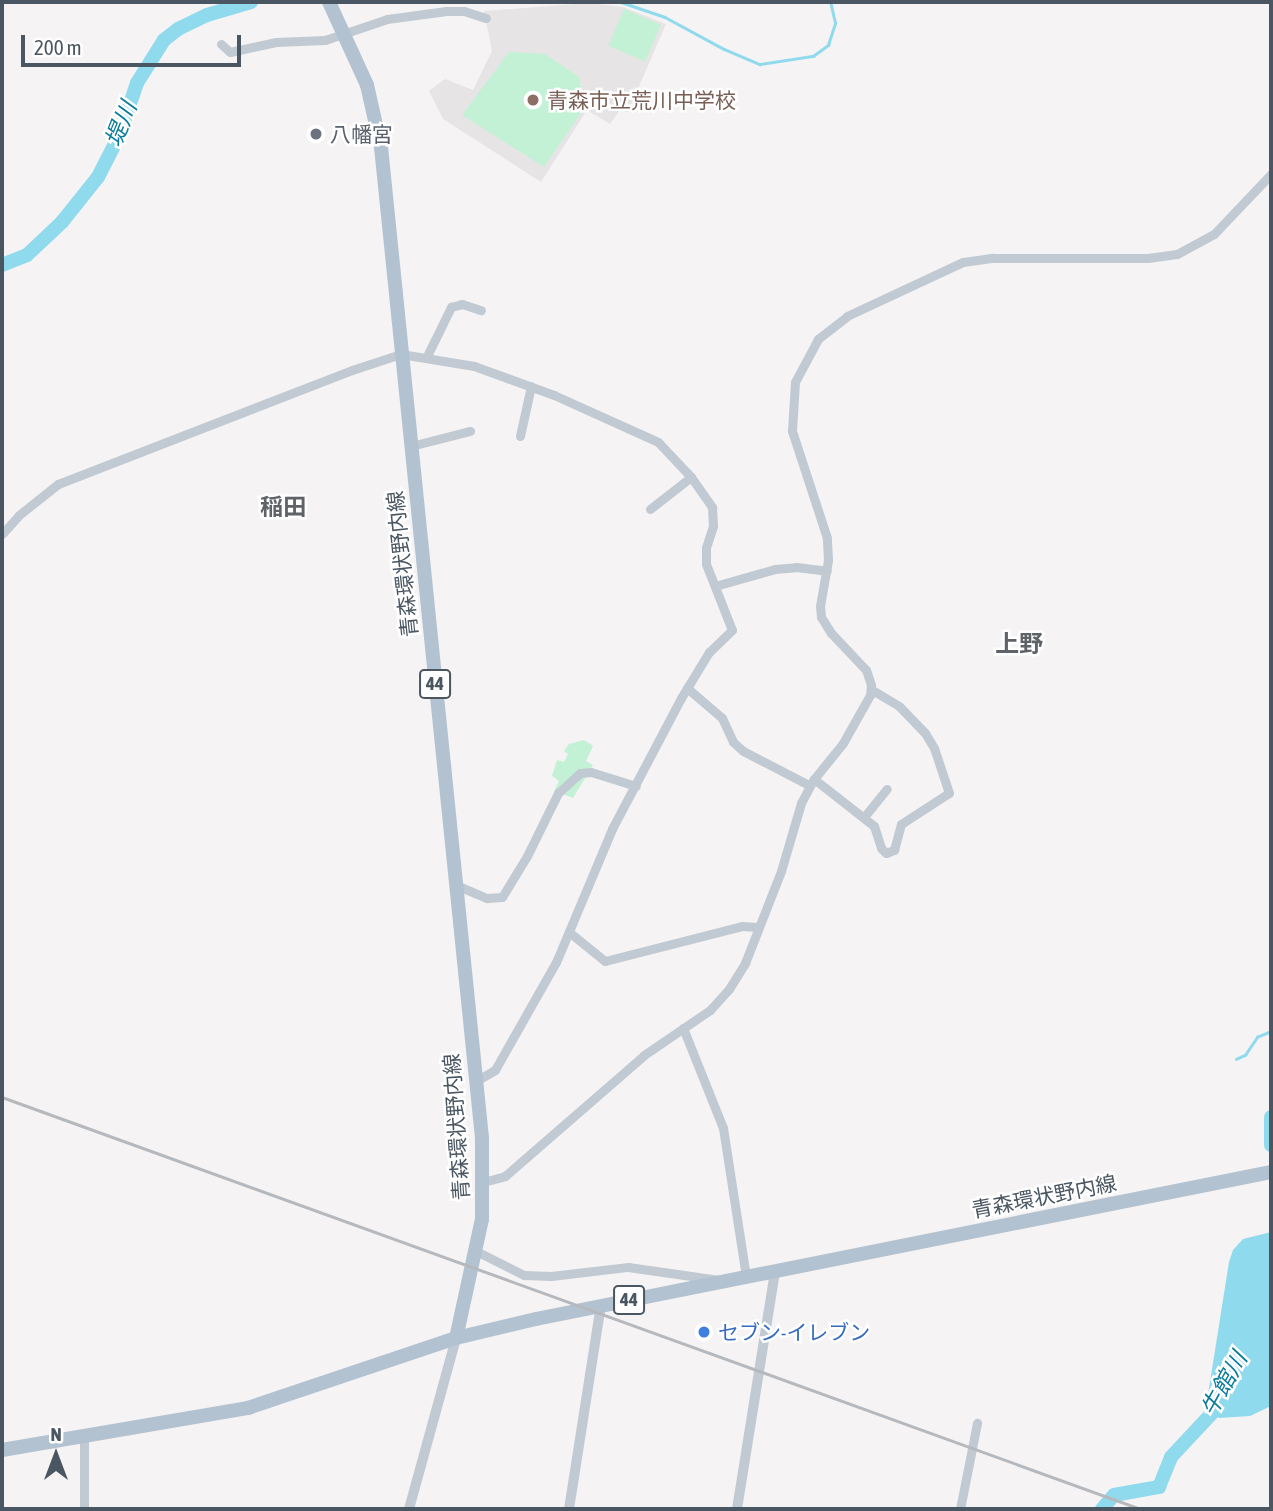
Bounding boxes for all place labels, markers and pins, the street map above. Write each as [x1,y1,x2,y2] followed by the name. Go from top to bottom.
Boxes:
[547,87,736,113] place label: 青森市立荒川中学校
[525,92,541,108] marker: 青森市立荒川中学校
[330,121,393,147] place label: 八幡宮
[308,126,324,142] marker: 八幡宮
[718,1319,870,1345] place label: セブン-イレブン
[696,1324,712,1340] marker: セブン-イレブン

